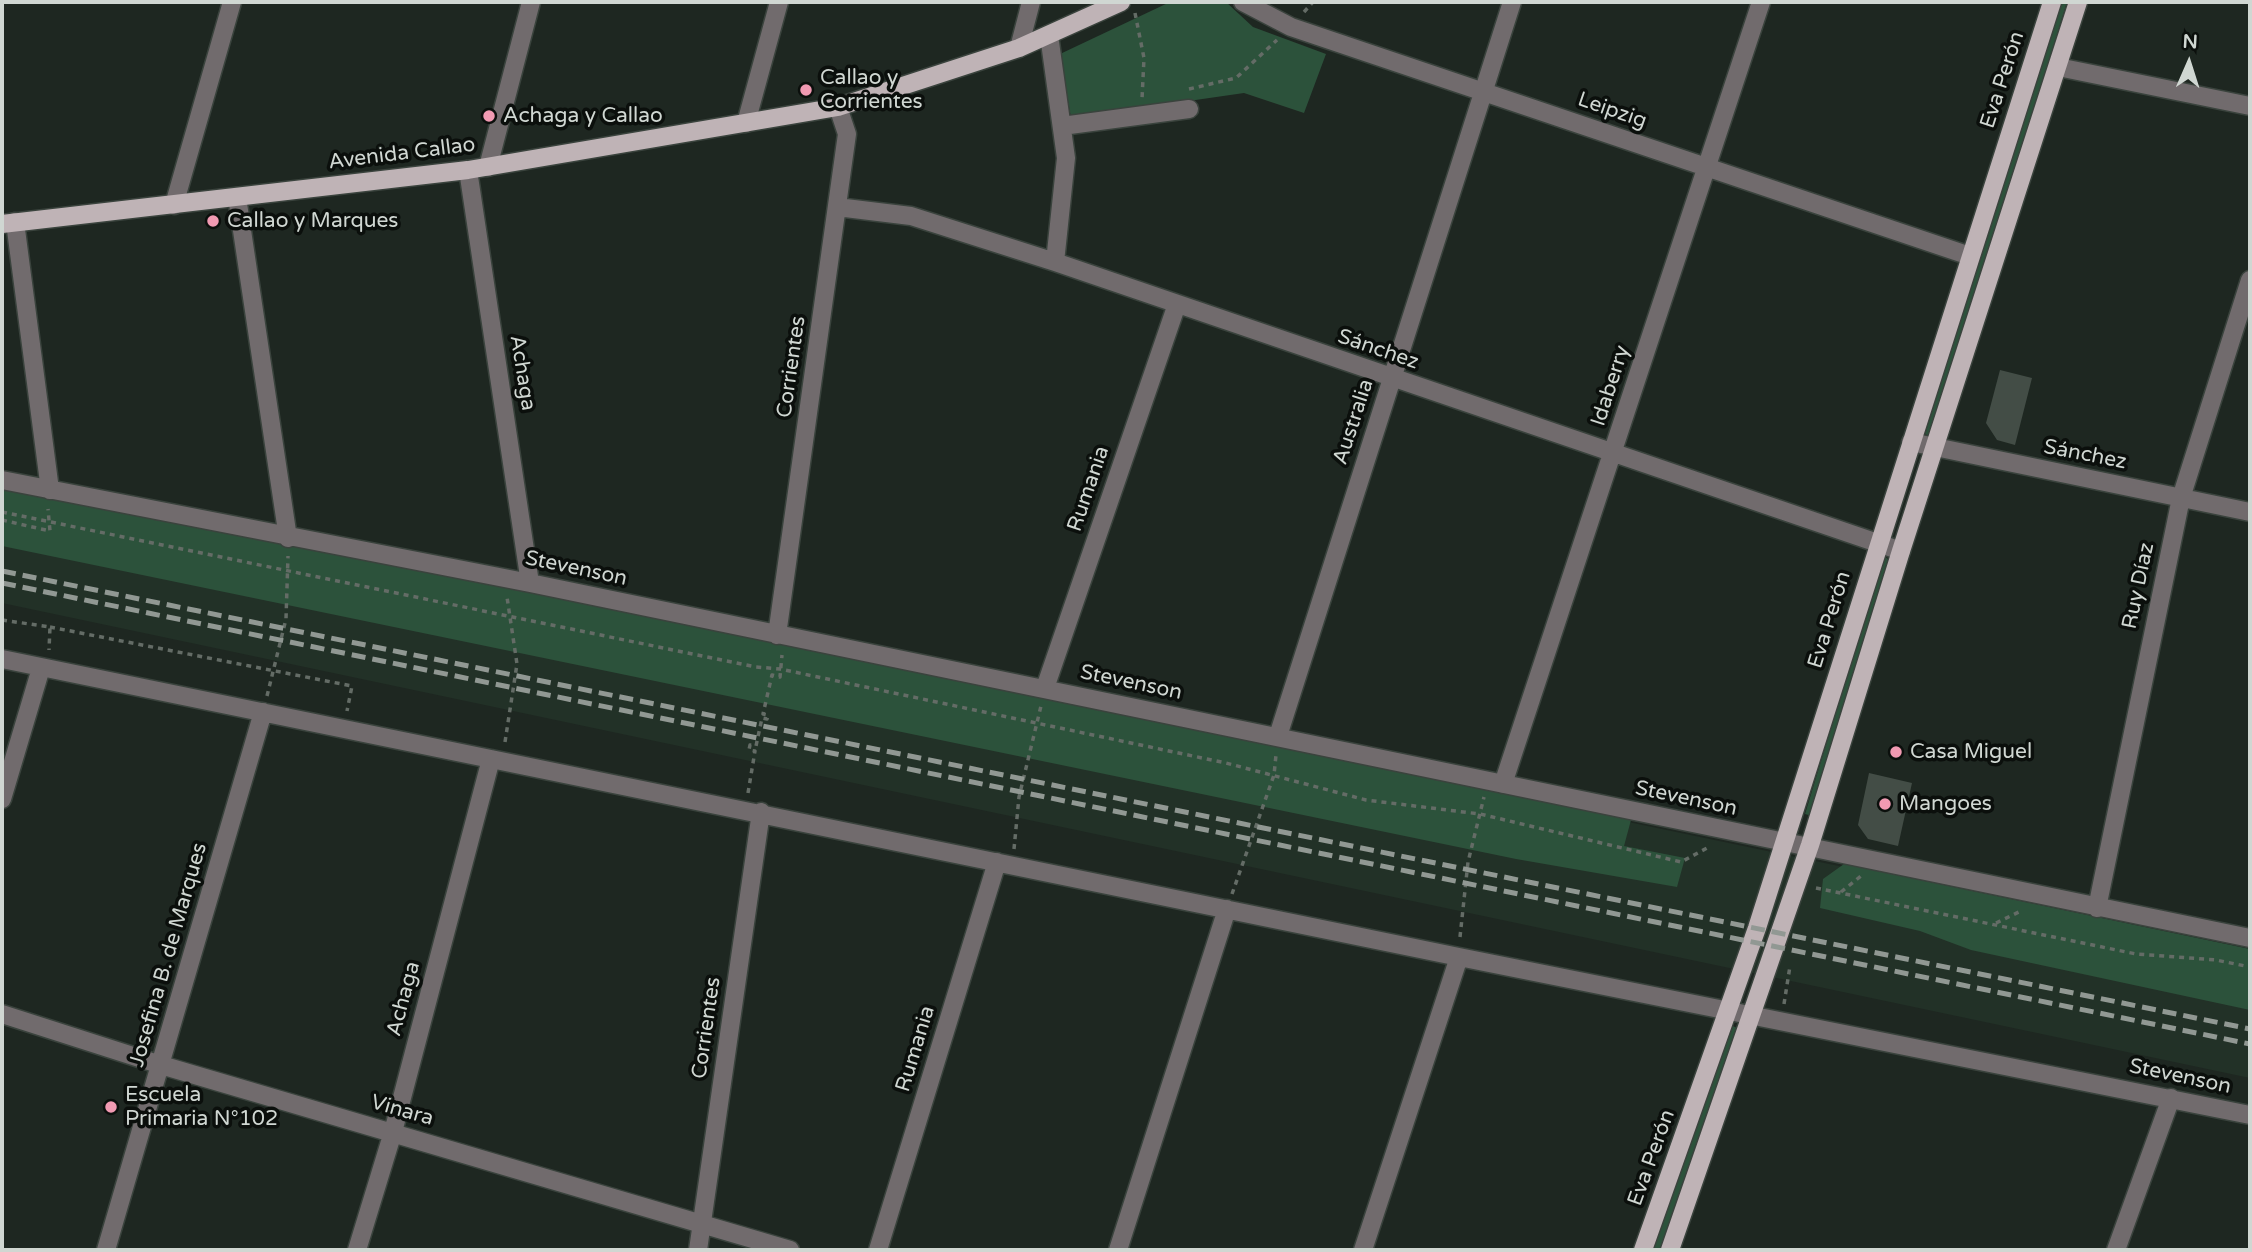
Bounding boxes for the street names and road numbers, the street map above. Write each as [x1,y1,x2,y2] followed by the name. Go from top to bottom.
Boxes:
[1976,28,2030,132] street label: Eva Perón
[1574,87,1650,135] street label: Leipzig
[327,132,477,176] street label: Avenida Callao
[772,314,812,420] street label: Corrientes
[1334,324,1422,376] street label: Sánchez
[504,333,540,413] street label: Achaga
[1586,343,1636,429] street label: Idaberry
[1328,376,1380,468] street label: Australia
[2041,435,2129,475] street label: Sánchez
[1063,443,1115,535] street label: Rumania
[2118,541,2160,631] street label: Ruy Díaz
[523,546,629,592] street label: Stevenson
[1803,568,1857,672] street label: Eva Perón
[1078,660,1184,706] street label: Stevenson
[1633,776,1739,822] street label: Stevenson
[125,840,213,1070] street label: Josefina B. de Marques
[382,959,426,1039] street label: Achaga
[687,975,727,1081] street label: Corrientes
[891,1003,941,1095] street label: Rumania
[2127,1054,2233,1100] street label: Stevenson
[368,1090,436,1132] street label: Vinara
[1623,1107,1681,1209] street label: Eva Perón

